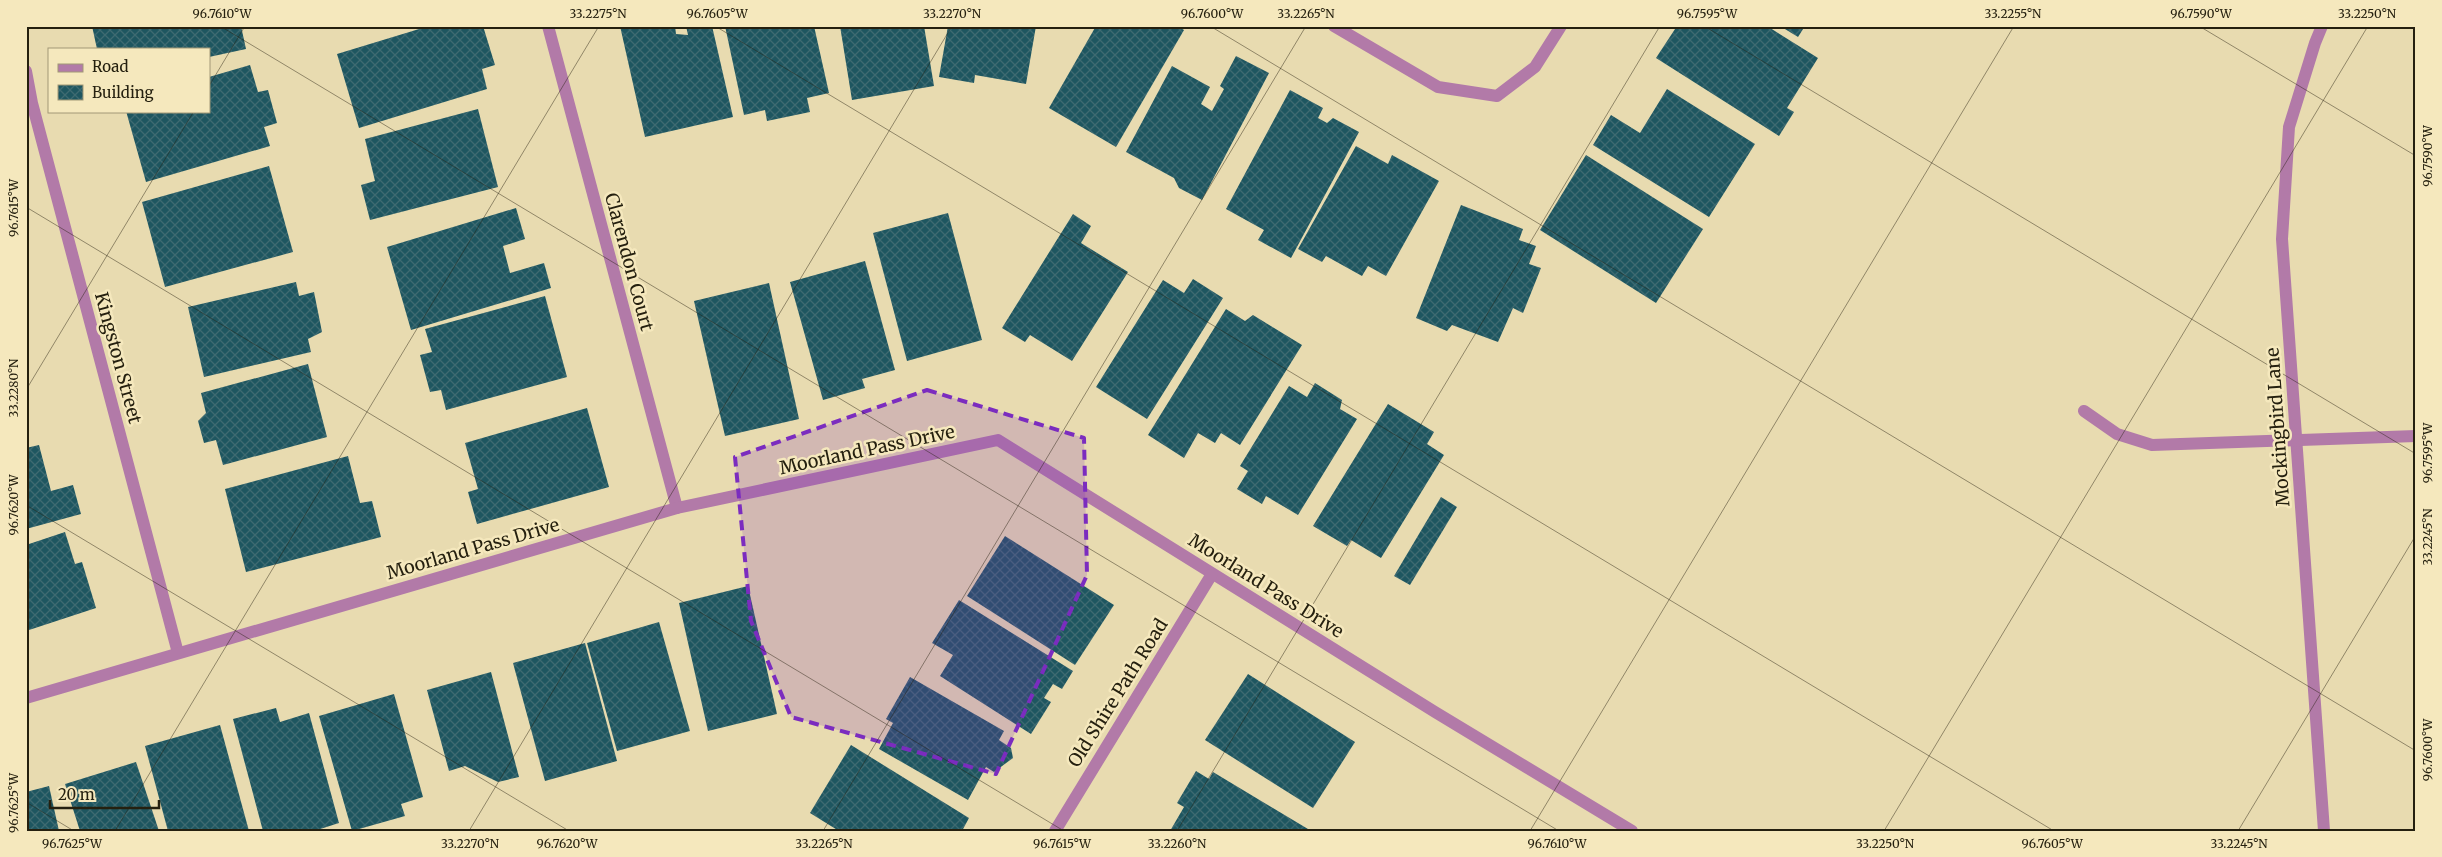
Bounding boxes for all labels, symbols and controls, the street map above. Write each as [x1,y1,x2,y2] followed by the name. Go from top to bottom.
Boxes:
[193,6,252,21] text: 96.7610°W
[570,6,627,21] text: 33.2275°N
[686,6,749,21] text: 96.7605°W
[923,6,982,21] text: 33.2270°N
[1181,6,1244,21] text: 96.7600°W
[1277,6,1335,21] text: 33.2265°N
[1677,6,1738,21] text: 96.7595°W
[1985,6,2042,21] text: 33.2255°N
[2170,6,2233,21] text: 96.7590°W
[2338,6,2397,21] text: 33.2250°N
[48,48,210,112] legend
[92,57,128,76] text: Road
[92,83,154,102] text: Building
[2420,124,2435,187] text: 96.7590°W
[6,178,21,237] text: 96.7615°W
[600,190,659,333] street label: Clarendon Court
[90,290,147,426] street label: Kingston Street
[2260,347,2295,507] street label: Mockingbird Lane
[6,358,21,417] text: 33.2280°N
[777,420,957,479] street label: Moorland Pass Drive
[2420,422,2435,483] text: 96.7595°W
[6,473,21,536] text: 96.7620°W
[2420,508,2435,565] text: 33.2245°N
[384,513,562,584] street label: Moorland Pass Drive
[1184,528,1348,643] street label: Moorland Pass Drive
[1063,614,1173,771] street label: Old Shire Path Road
[2420,718,2435,781] text: 96.7600°W
[6,772,21,833] text: 96.7625°W
[50,777,159,809] scale bar
[58,785,95,804] text: 20 m
[42,836,103,851] text: 96.7625°W
[441,836,500,851] text: 33.2270°N
[536,836,599,851] text: 96.7620°W
[795,836,853,851] text: 33.2265°N
[1033,836,1092,851] text: 96.7615°W
[1148,836,1207,851] text: 33.2260°N
[1528,836,1587,851] text: 96.7610°W
[1856,836,1915,851] text: 33.2250°N
[2021,836,2084,851] text: 96.7605°W
[2211,836,2268,851] text: 33.2245°N

